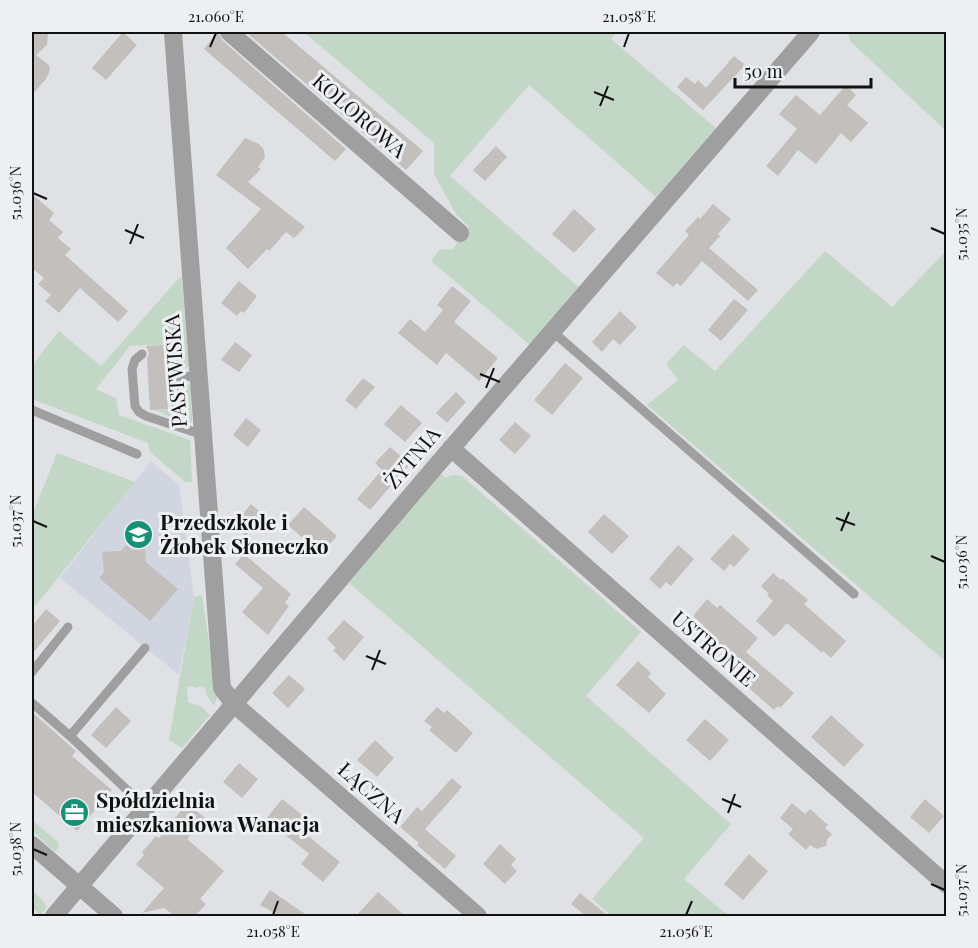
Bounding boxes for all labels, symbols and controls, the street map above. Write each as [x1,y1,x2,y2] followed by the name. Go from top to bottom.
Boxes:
[188,6,244,26] text: 21.060°E
[602,6,656,26] text: 21.058°E
[735,51,872,89] scale bar
[744,59,783,83] text: 50 m
[307,66,414,164] street label: KOLOROWA
[5,165,25,220] text: 51.036°N
[951,207,971,260] text: 51.035°N
[156,313,192,429] street label: PASTWISKA
[377,419,446,494] street label: ŻYTNIA
[5,494,25,548] text: 51.037°N
[160,507,329,559] place label: Przedszkole i Żłobek Słoneczko
[123,519,155,551] school or university icon: Przedszkole i Żłobek Słoneczko
[951,534,971,589] text: 51.036°N
[666,603,762,692] street label: USTRONIE
[333,755,412,829] street label: ŁĄCZNA
[96,785,320,837] place label: Spółdzielnia mieszkaniowa Wanacja
[59,797,91,829] office icon: Spółdzielnia mieszkaniowa Wanacja
[5,821,25,876] text: 51.038°N
[951,863,971,917] text: 51.037°N
[246,921,300,941] text: 21.058°E
[659,921,713,941] text: 21.056°E

